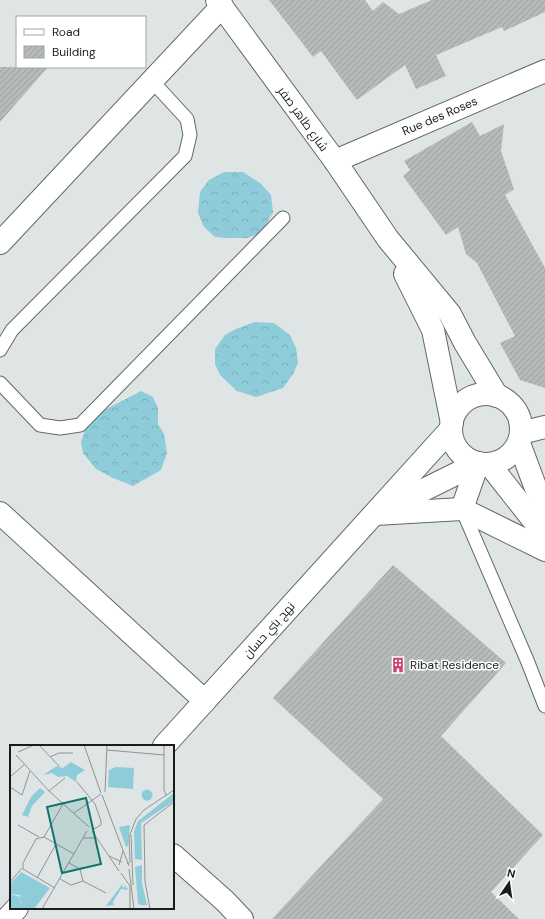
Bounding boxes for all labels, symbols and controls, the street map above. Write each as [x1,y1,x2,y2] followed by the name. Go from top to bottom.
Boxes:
[16,16,146,68] legend
[52,24,80,40] text: Road
[52,44,96,60] text: Building
[273,83,332,155] street label: شارع طاهر صفر
[400,93,480,139] street label: Rue des Roses
[240,599,300,663] street label: نهج بني حسان
[389,656,407,674] building icon: Ribat Residence
[410,657,499,673] place label: Ribat Residence
[10,745,174,909] inset map
[489,863,529,903] north arrow
[506,866,517,881] text: N

